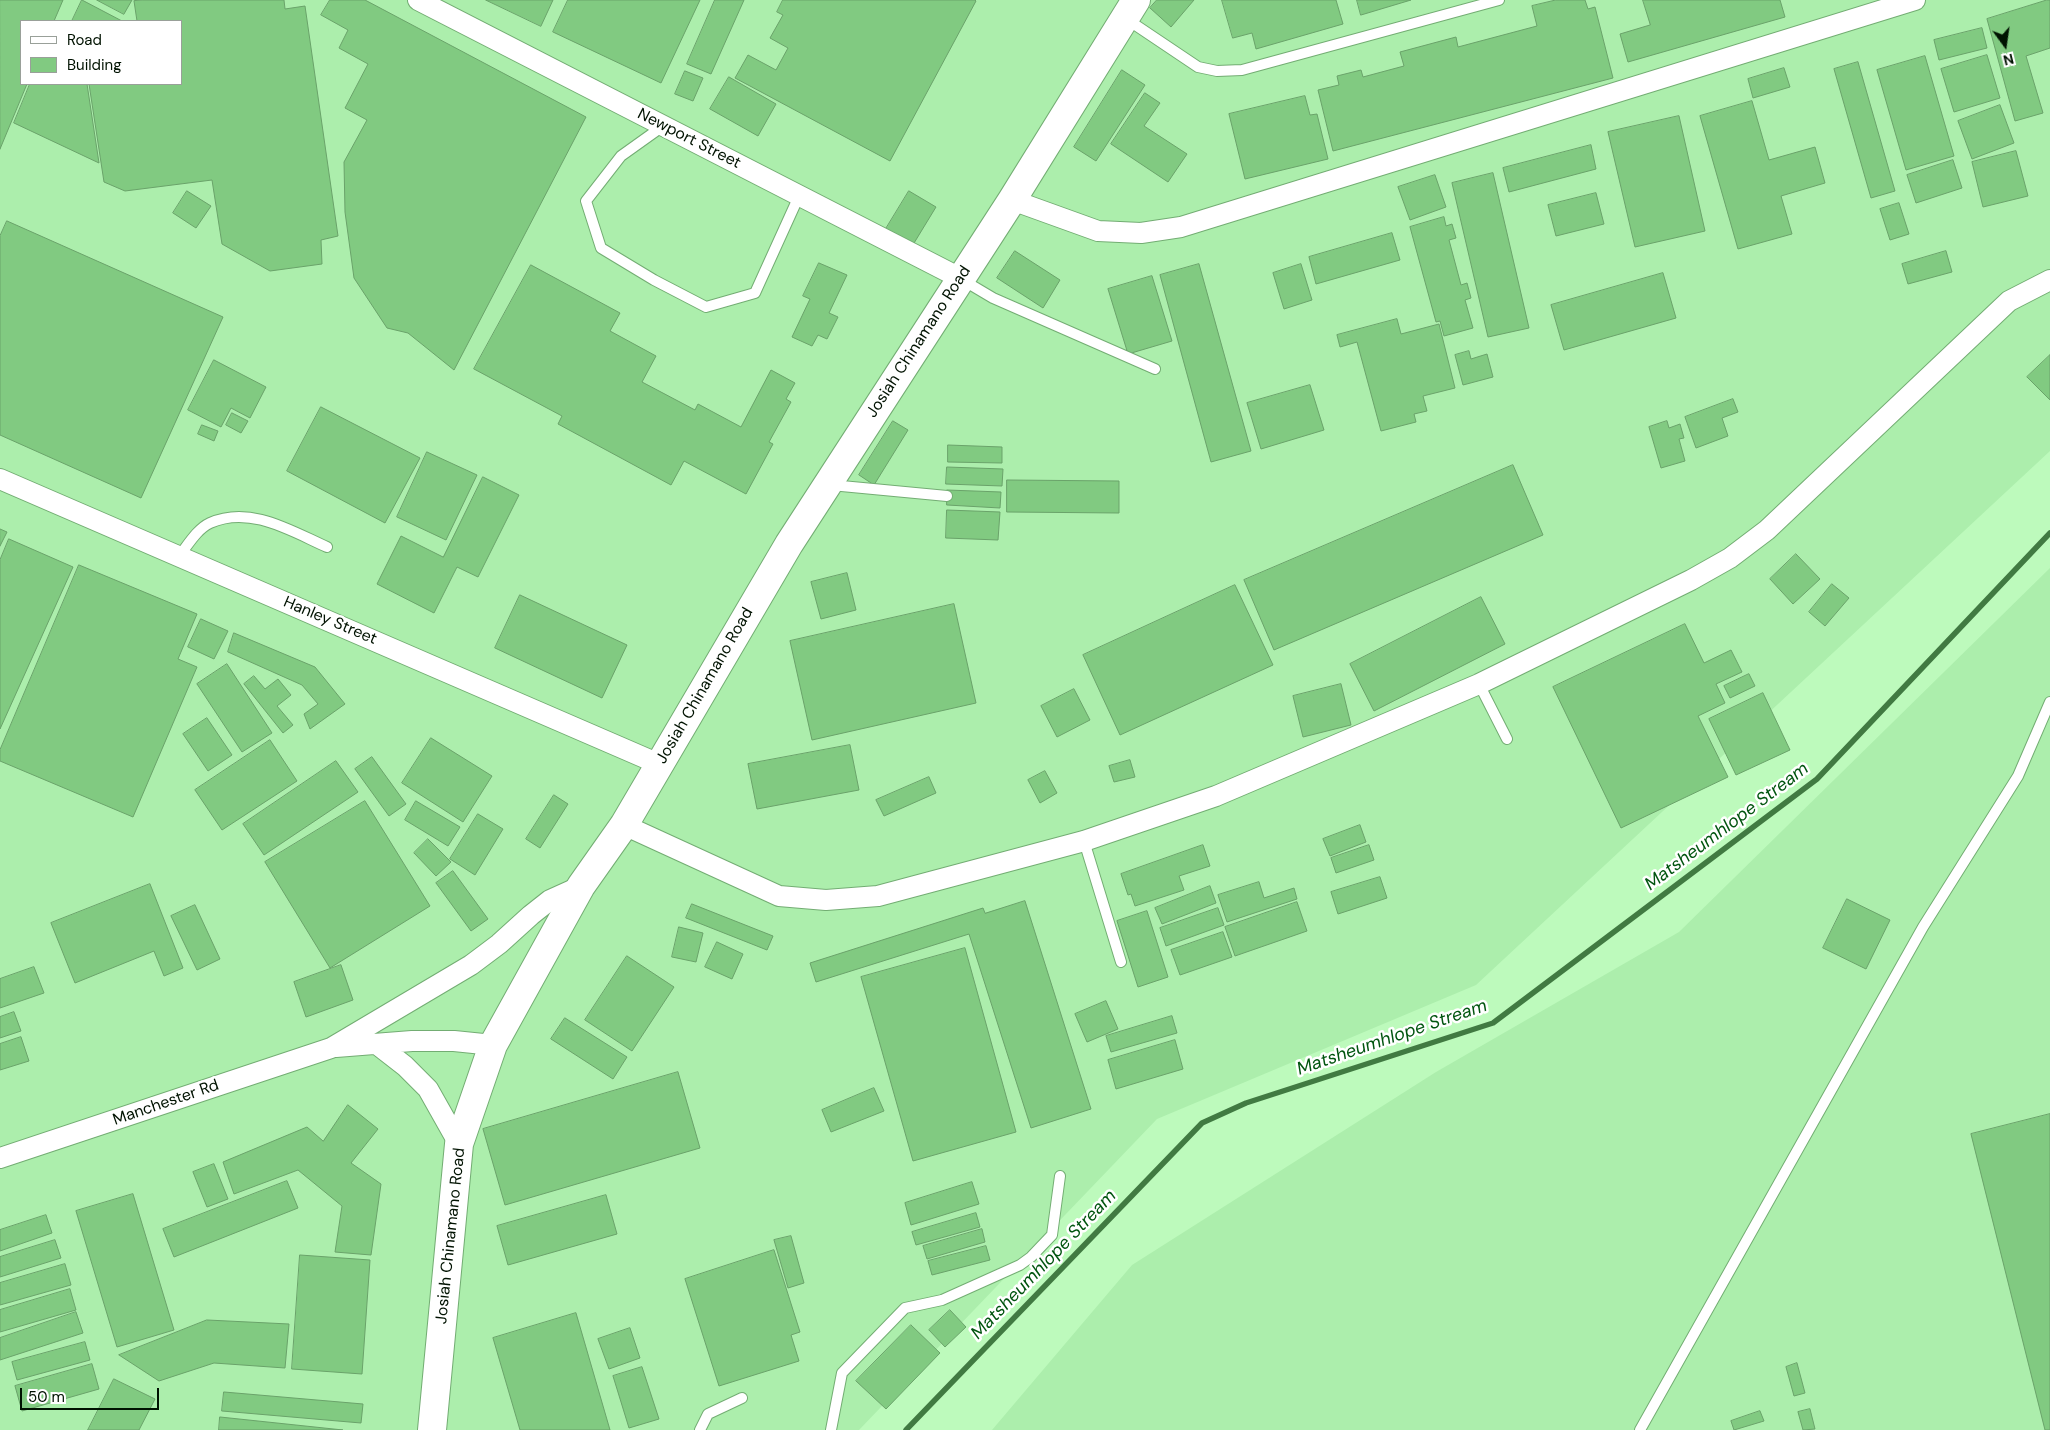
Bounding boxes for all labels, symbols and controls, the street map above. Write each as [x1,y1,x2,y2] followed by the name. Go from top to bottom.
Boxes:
[20,20,182,85] legend
[1980,20,2030,70] north arrow
[67,30,102,50] text: Road
[2001,50,2016,70] text: N
[67,55,122,75] text: Building
[634,105,744,173] street label: Newport Street
[863,263,975,421] street label: Josiah Chinamano Road
[280,593,380,649] street label: Hanley Street
[652,605,758,767] street label: Josiah Chinamano Road
[1641,758,1813,896] water label: Matsheumhlope Stream
[1294,995,1490,1081] water label: Matsheumhlope Stream
[110,1076,222,1130] street label: Manchester Rd
[432,1147,470,1325] street label: Josiah Chinamano Road
[967,1186,1121,1344] water label: Matsheumhlope Stream
[22,1378,161,1410] scale bar
[28,1387,65,1407] text: 50 m

